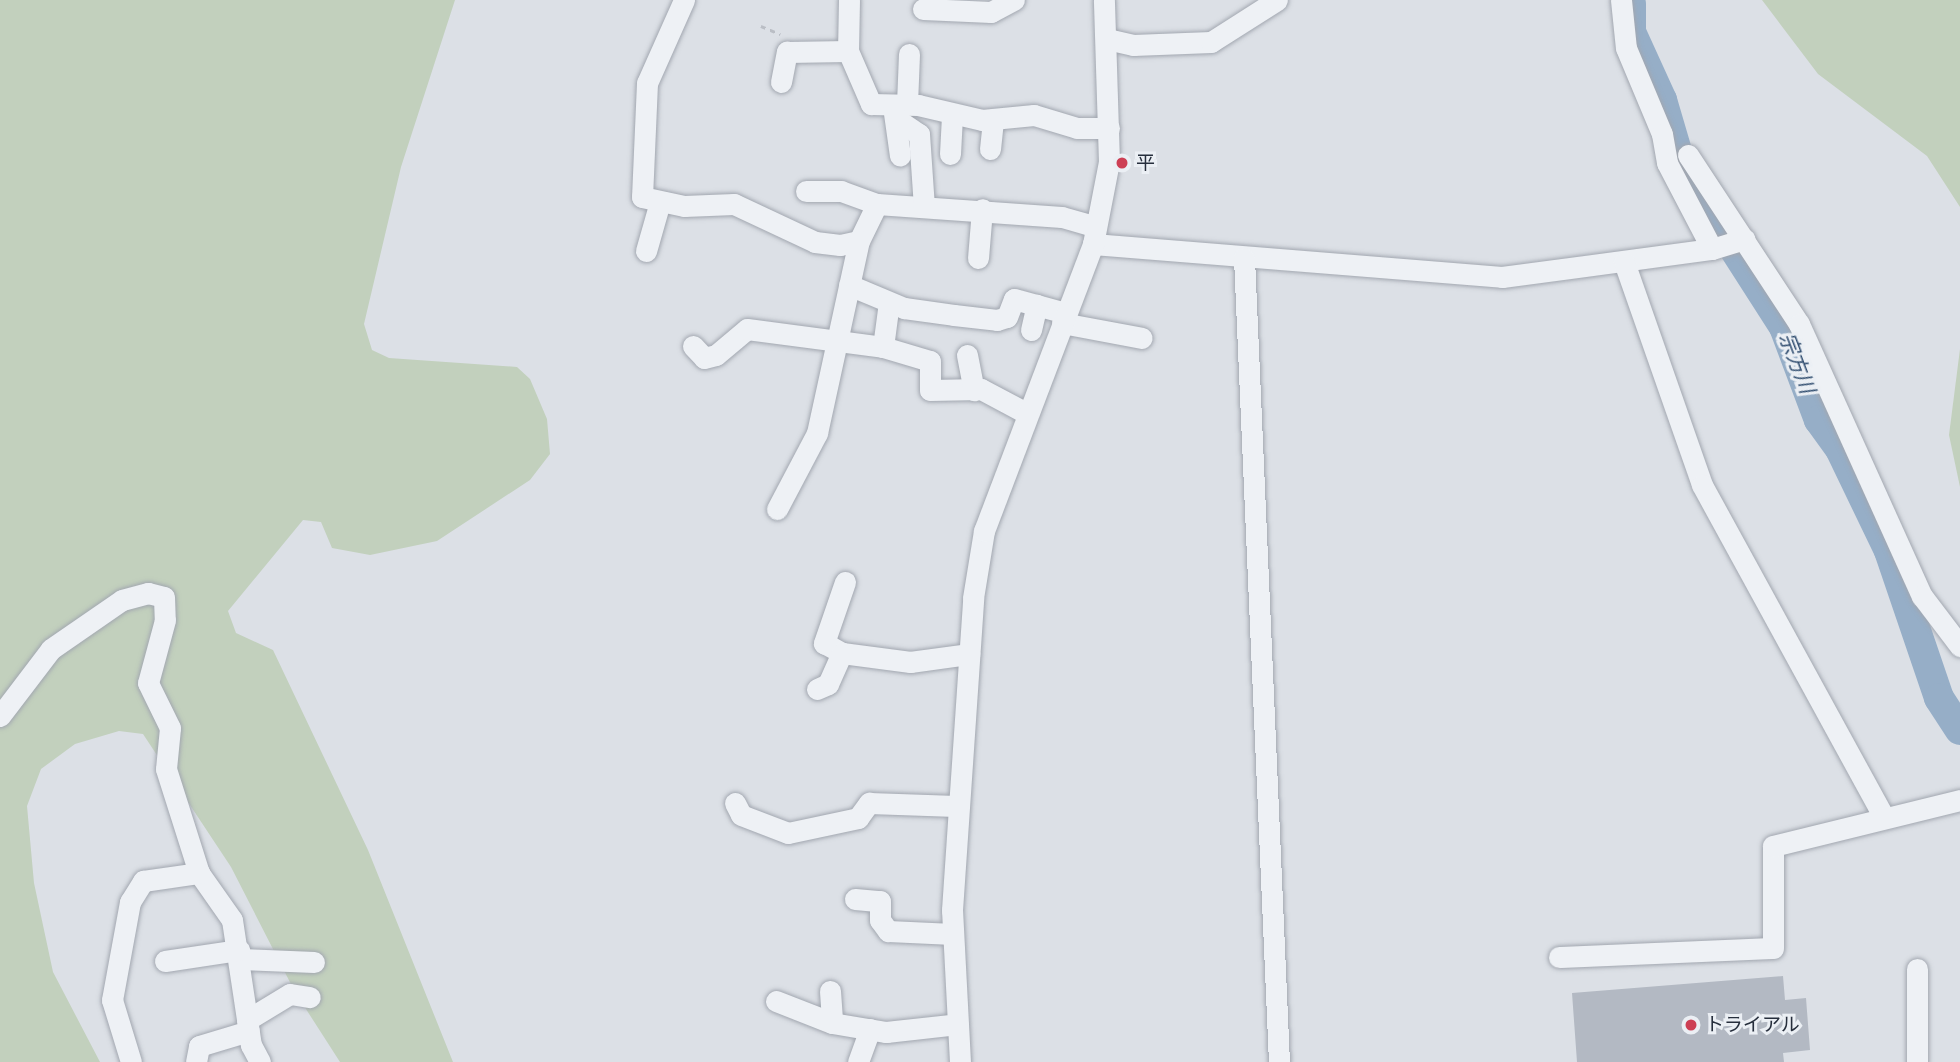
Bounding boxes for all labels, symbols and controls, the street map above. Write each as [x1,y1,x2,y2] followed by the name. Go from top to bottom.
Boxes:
[1136,152,1155,174] place label: 平
[1114,155,1130,171] marker: 平
[1774,329,1820,397] water label: 宗方川
[1705,1014,1800,1036] place label: トライアル
[1683,1017,1699,1033] marker: トライアル

